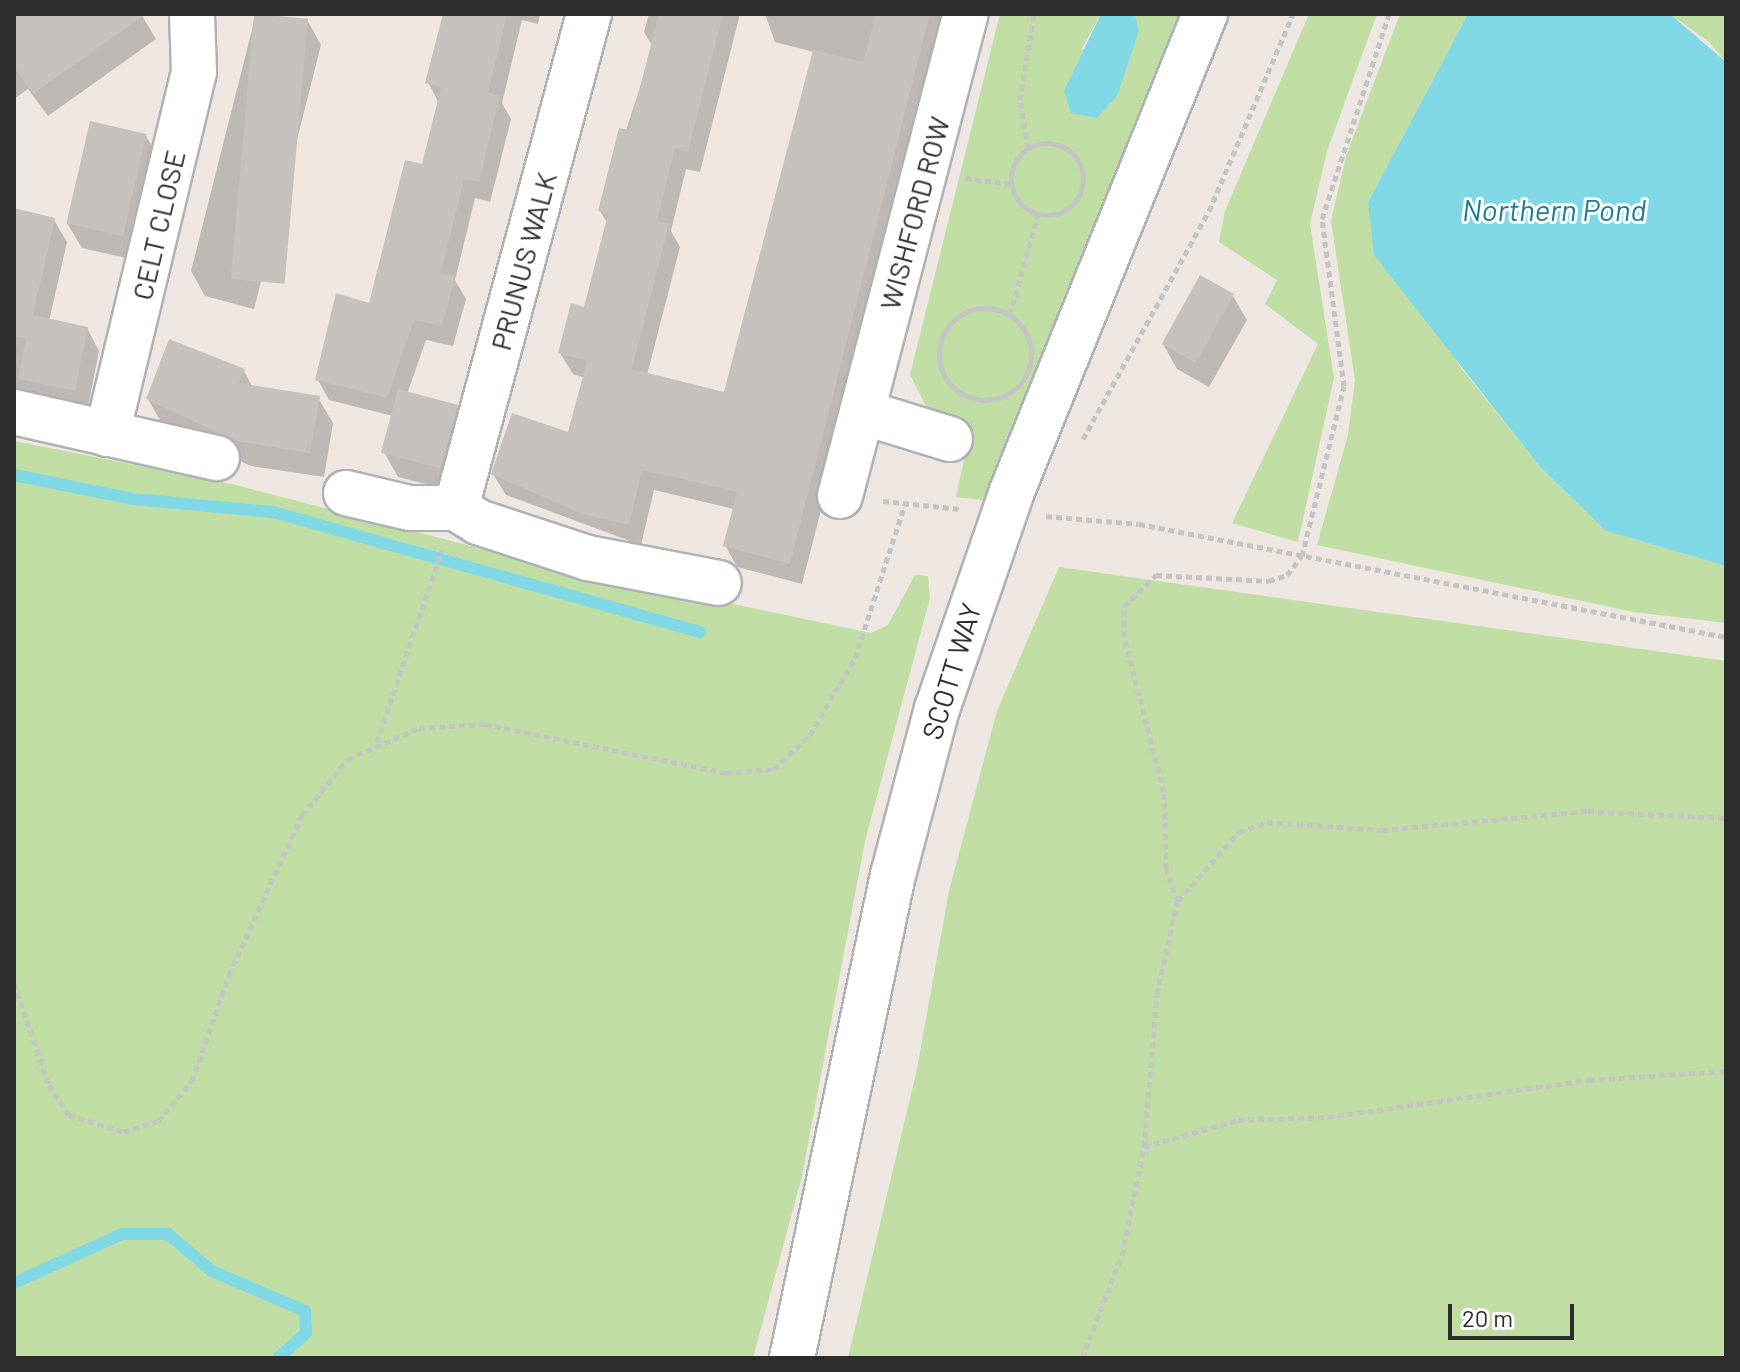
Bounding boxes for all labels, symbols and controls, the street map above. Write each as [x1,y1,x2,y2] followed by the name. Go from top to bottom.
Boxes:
[872,113,956,313] street label: WISHFORD ROW
[124,147,192,303] street label: CELT CLOSE
[483,168,563,354] street label: PRUNUS WALK
[1462,191,1646,227] water label: Northern Pond
[914,599,988,743] street label: SCOTT WAY
[1452,1288,1578,1338] scale bar
[1462,1303,1513,1332] text: 20 m

